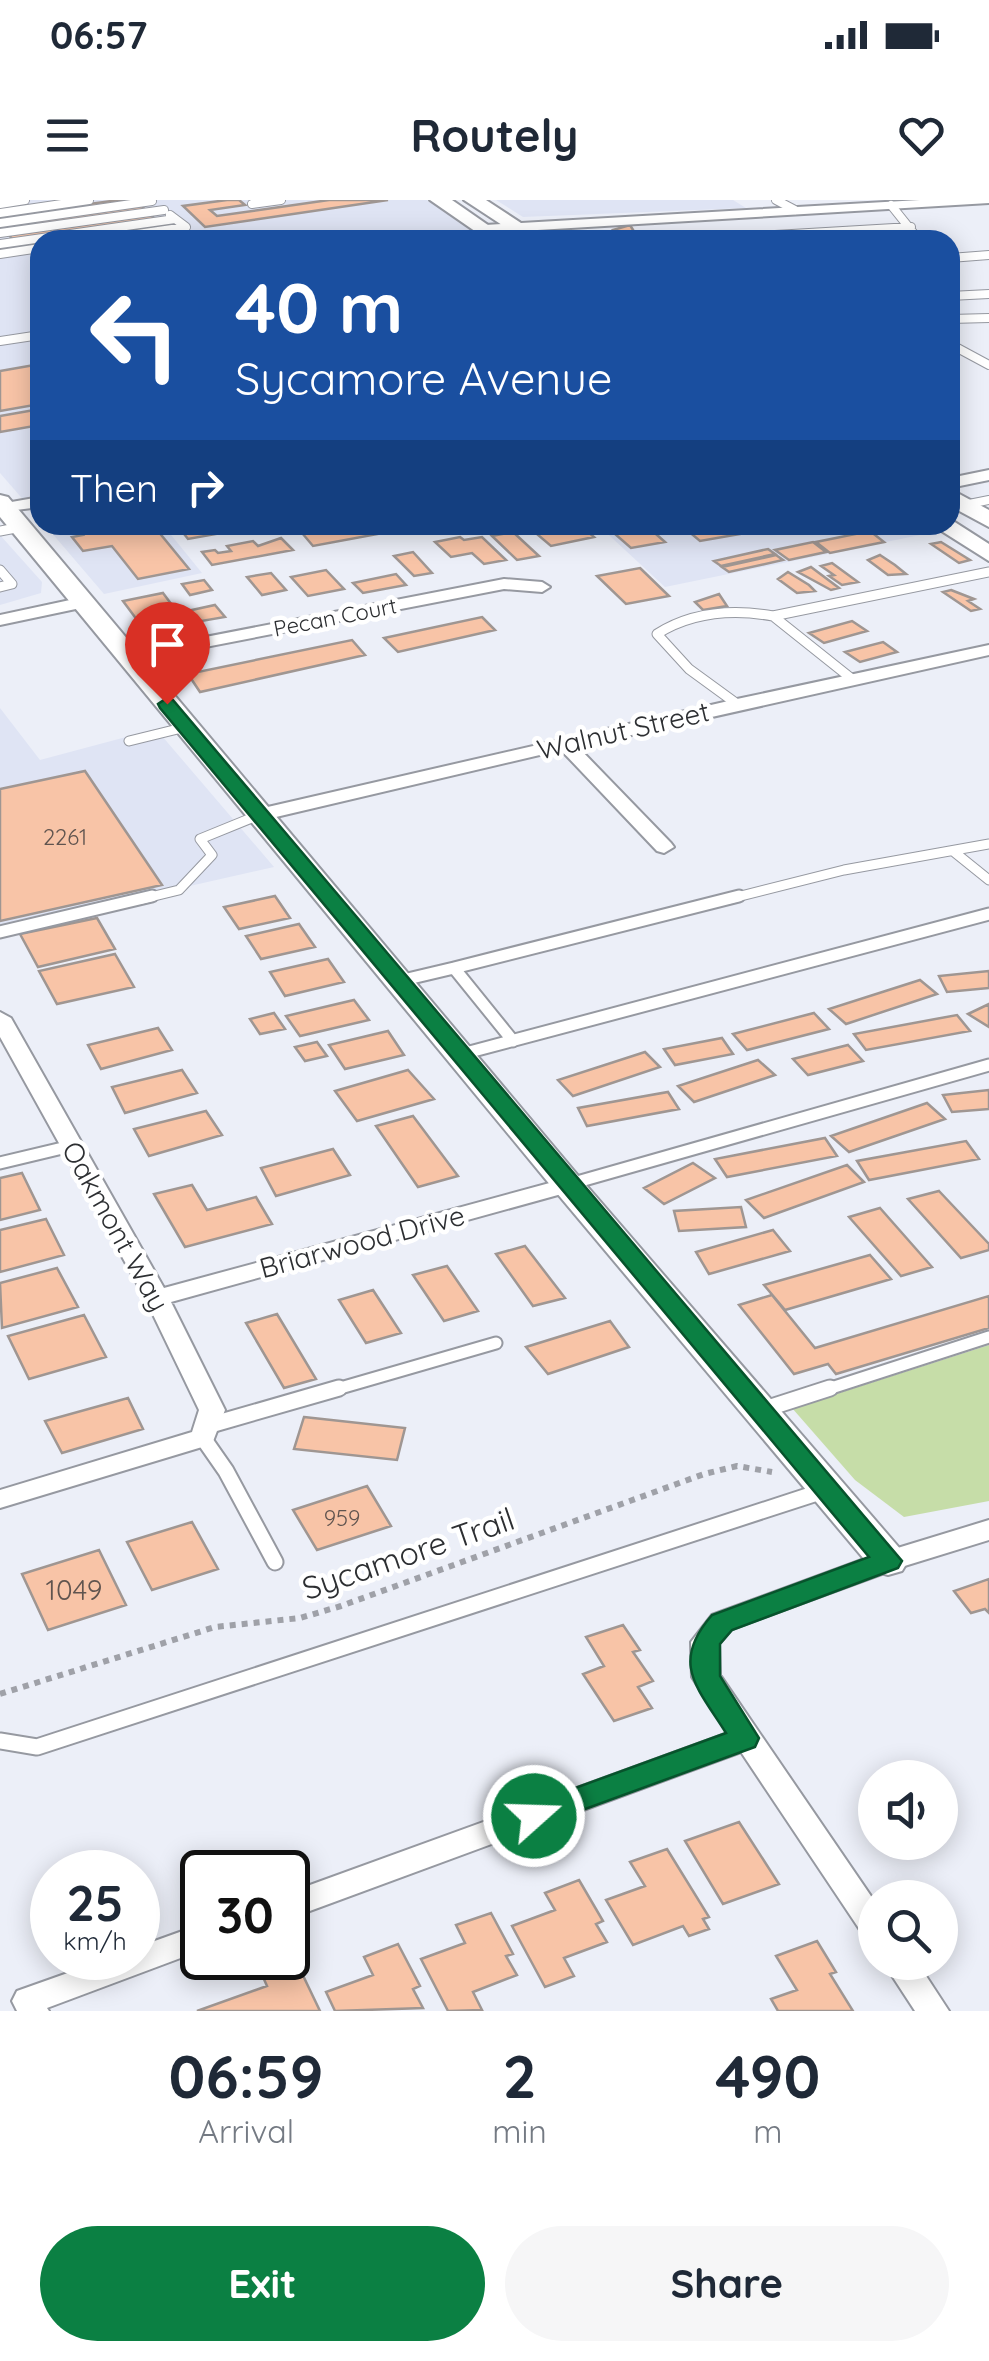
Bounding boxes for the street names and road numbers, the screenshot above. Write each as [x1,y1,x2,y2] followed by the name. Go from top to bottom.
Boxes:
[271,591,399,643] street label: Pecan Court
[533,693,713,767] street label: Walnut Street
[55,1135,177,1317] street label: Oakmont Way
[256,1197,468,1285] street label: Briarwood Drive
[297,1498,519,1608] street label: Sycamore Trail

